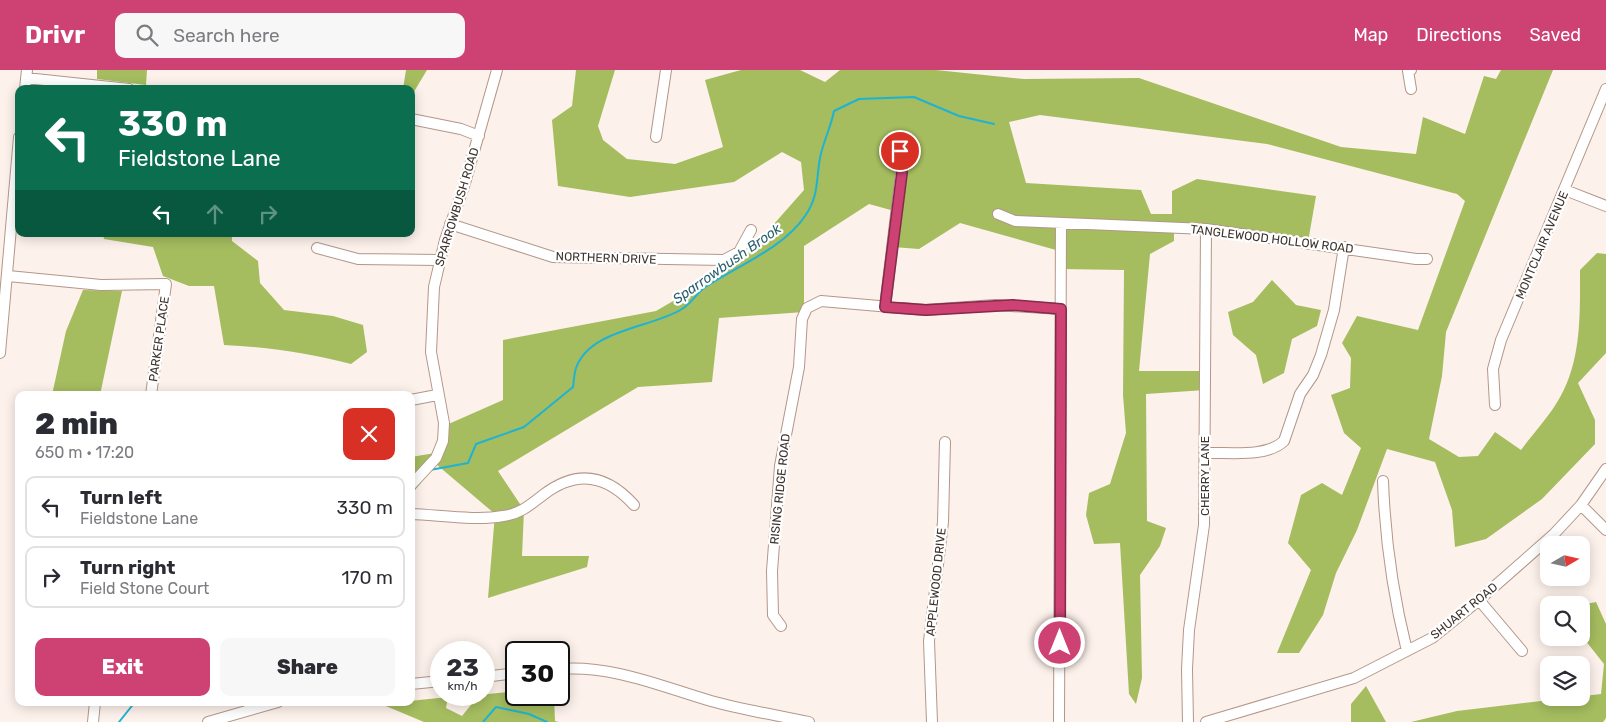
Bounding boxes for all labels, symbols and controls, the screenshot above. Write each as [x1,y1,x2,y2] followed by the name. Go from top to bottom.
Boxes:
[115,13,465,58] search box
[25,21,85,49] text: Drivr
[133,21,161,49] icon: search
[173,24,280,47] text: Search here
[1353,24,1388,46] text: Map
[1416,24,1502,46] text: Directions
[1530,24,1581,46] text: Saved
[118,103,227,145] text: 330 m
[35,105,100,170] icon: left
[879,130,921,172] pin
[886,137,914,165] icon: arrive
[118,145,281,172] text: Fieldstone Lane
[432,146,482,268] street label: SPARROWBUSH ROAD
[1513,189,1571,301] street label: MONTCLAIR AVENUE
[148,200,176,228] icon: left
[201,200,229,228] icon: ahead
[254,200,282,228] icon: right
[669,220,785,308] water label: Sparrowbush Brook
[1190,222,1354,256] street label: TANGLEWOOD HOLLOW ROAD
[555,249,657,267] street label: NORTHERN DRIVE
[146,295,172,383] street label: PARKER PLACE
[35,406,118,442] text: 2 min
[343,408,395,460] button: close
[767,433,793,545] street label: RISING RIDGE ROAD
[1198,436,1212,516] street label: CHERRY LANE
[35,443,134,462] text: 650 m · 17:20
[80,486,162,509] text: Turn left
[37,493,65,521] icon: left
[337,496,393,519] text: 330 m
[80,509,198,528] text: Fieldstone Lane
[923,527,949,637] street label: APPLEWOOD DRIVE
[1540,536,1590,586] north arrow
[1540,536,1590,706] map controls
[80,556,175,579] text: Turn right
[37,563,65,591] icon: right
[342,566,393,589] text: 170 m
[80,579,209,598] text: Field Stone Court
[1428,580,1500,642] street label: SHUART ROAD
[1540,596,1590,646] button: search
[1033,616,1085,668] position arrow
[35,638,210,696] button: Exit
[220,638,395,696] button: Share
[505,641,570,706] speed limit sign: 30
[446,653,479,682] text: 23
[1540,656,1590,706] button: layers
[448,679,477,693] text: km/h

